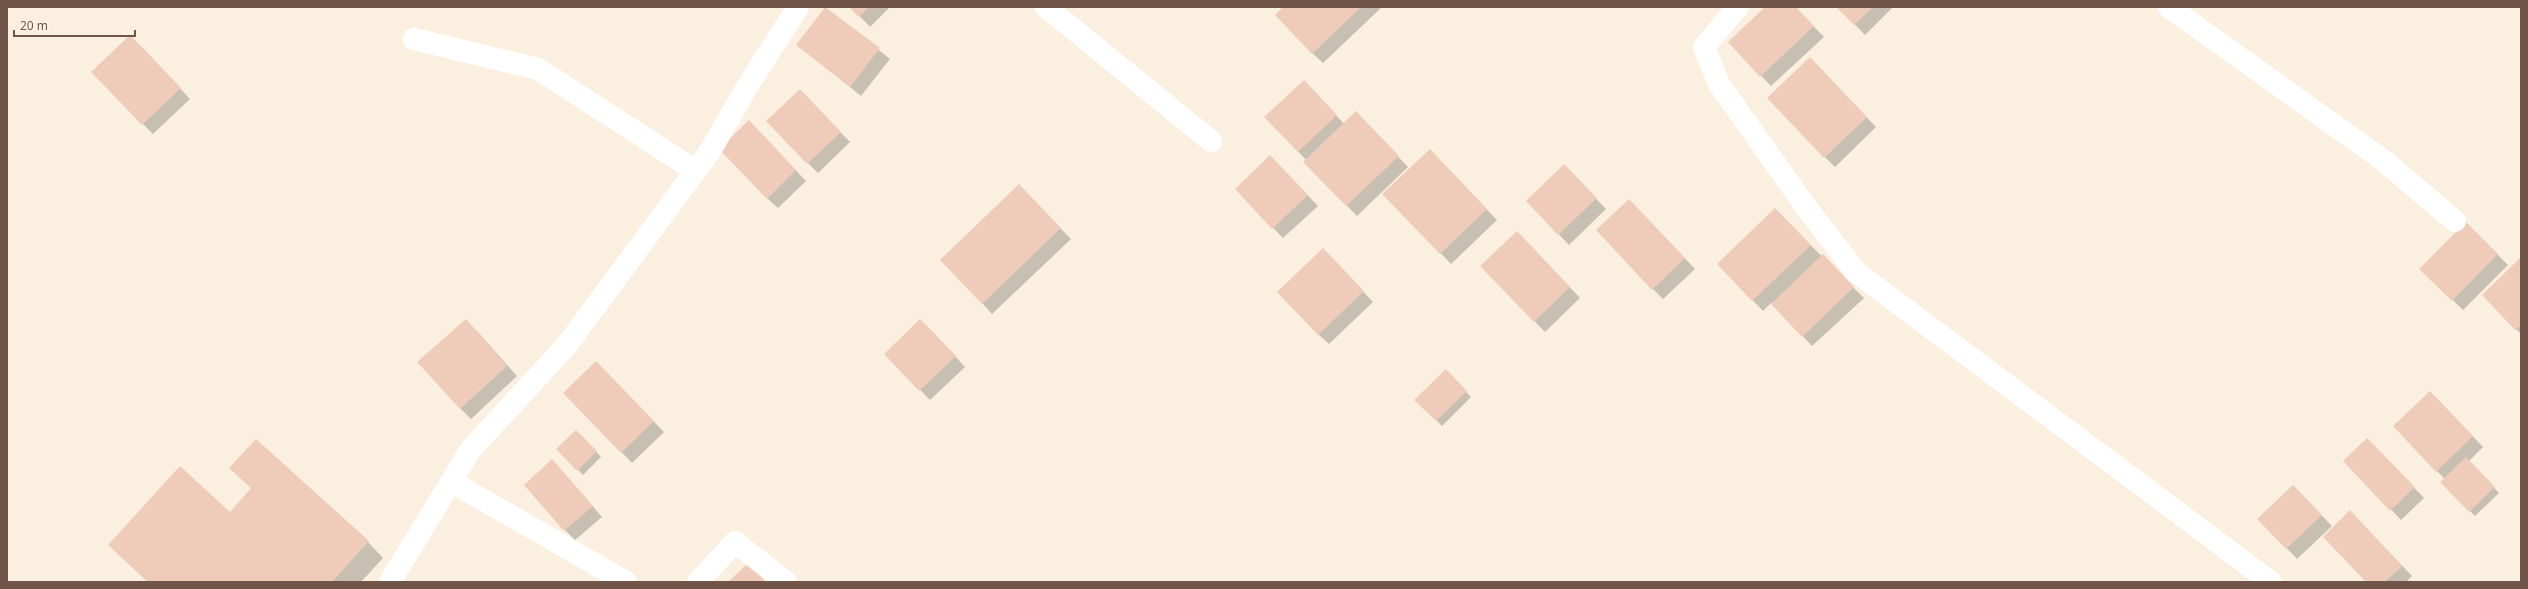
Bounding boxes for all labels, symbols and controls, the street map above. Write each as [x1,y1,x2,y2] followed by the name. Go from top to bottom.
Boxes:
[14,12,135,38] scale bar
[20,17,48,34] text: 20 m

